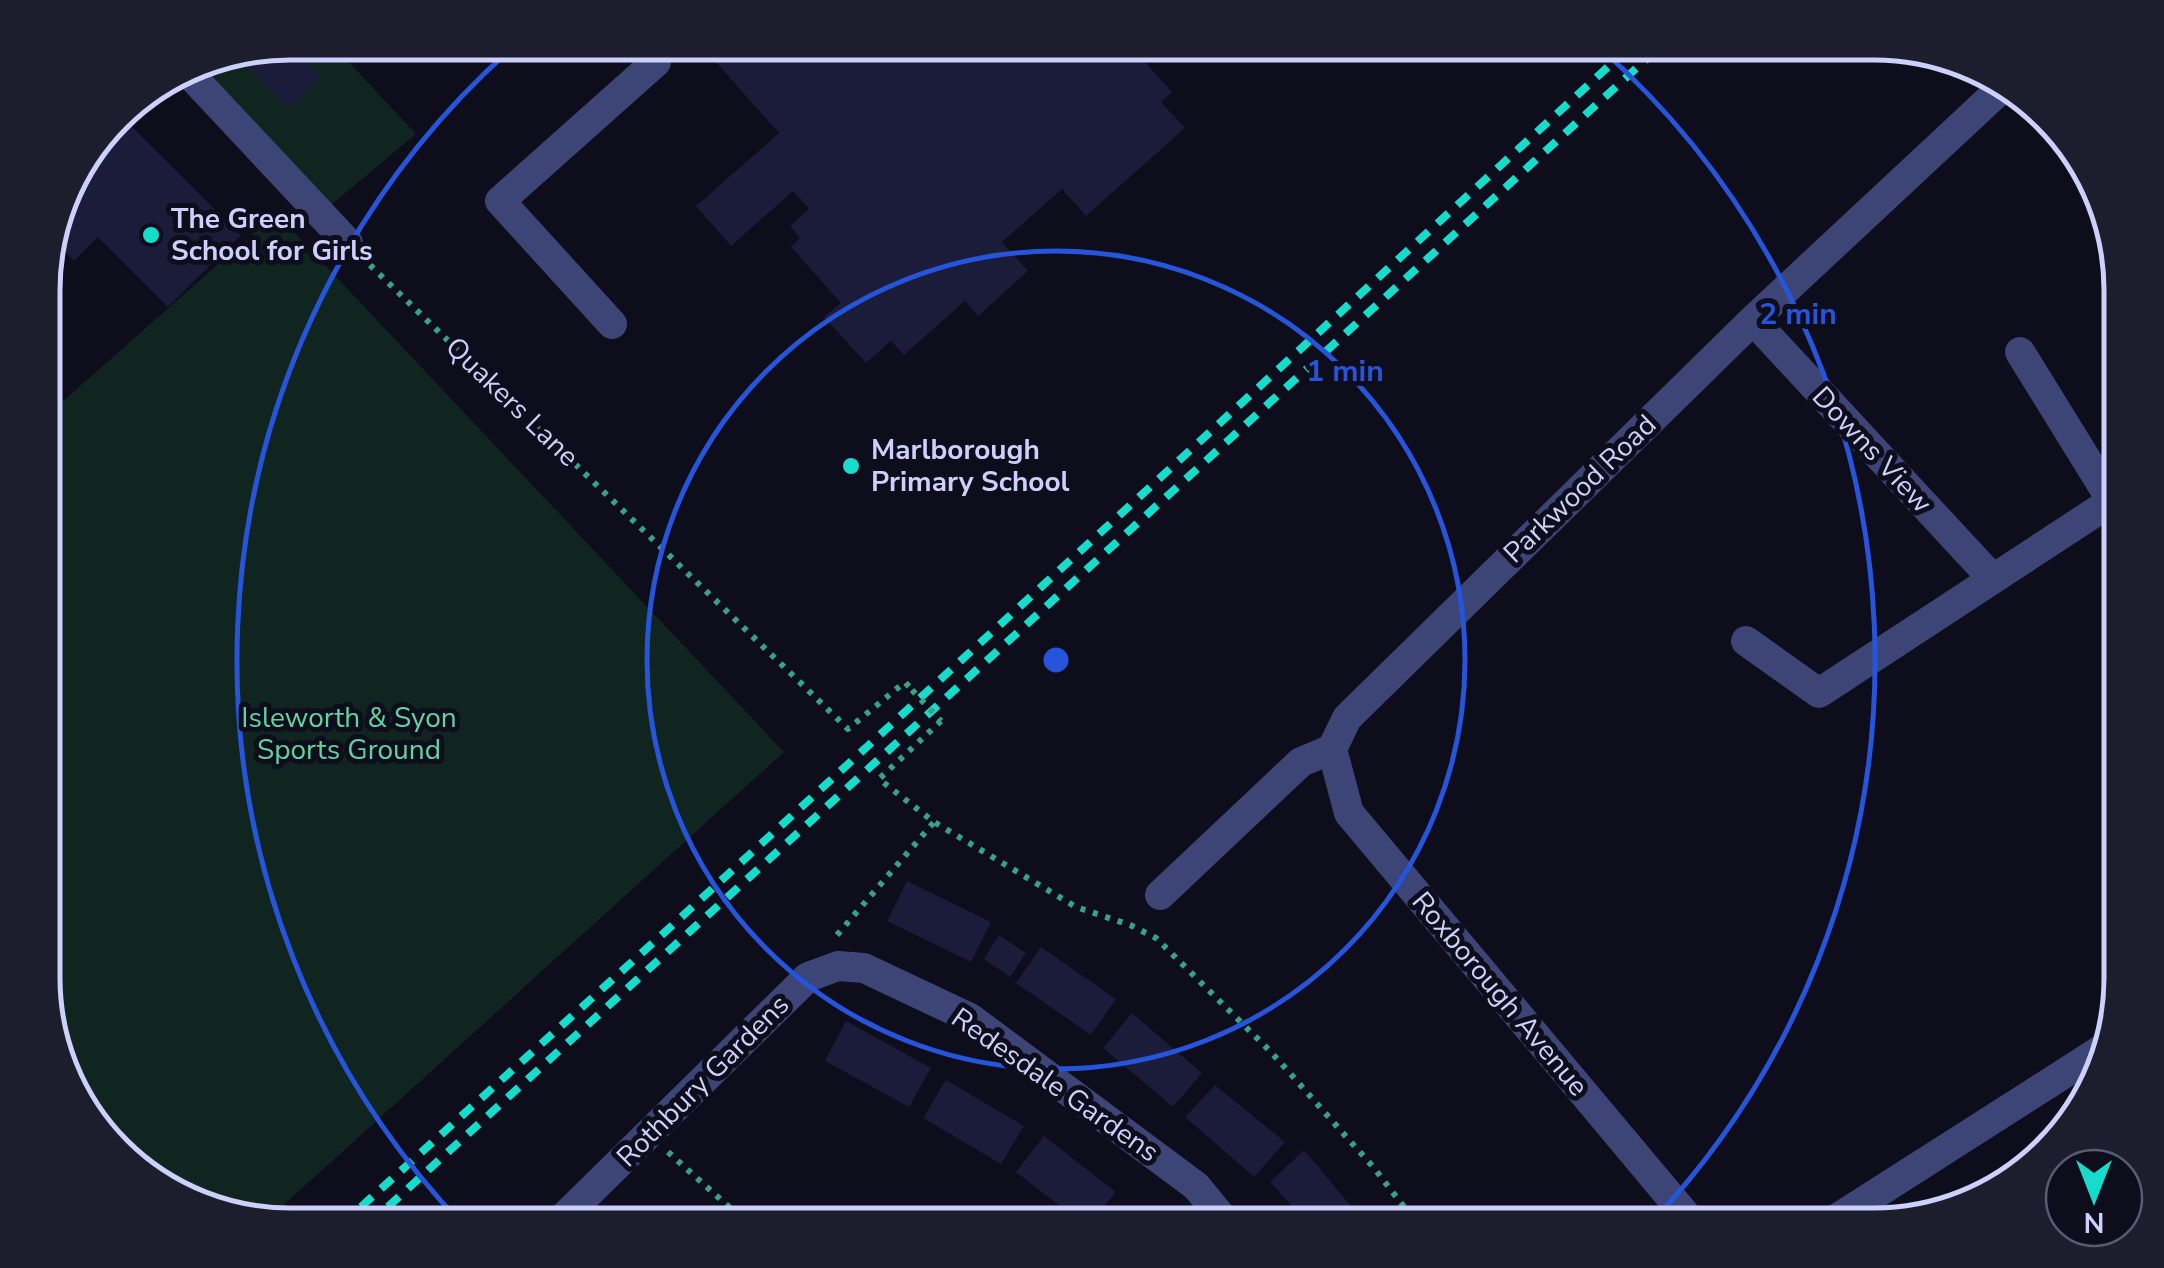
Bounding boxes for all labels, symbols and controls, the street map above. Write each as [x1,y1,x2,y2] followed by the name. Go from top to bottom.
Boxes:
[171,200,373,270] place label: The Green School for Girls
[140,224,162,246] marker: The Green School for Girls
[1759,294,1837,335] text: 2 min
[437,329,587,475] street label: Quakers Lane
[1306,351,1384,392] text: 1 min
[1803,378,1941,522] street label: Downs View
[1495,406,1665,572] street label: Parkwood Road
[871,431,1070,501] place label: Marlborough Primary School
[840,455,862,477] marker: Marlborough Primary School
[1038,642,1074,678] centre of rings
[241,699,457,769] park label: Isleworth & Syon Sports Ground
[1403,884,1597,1104] street label: Roxborough Avenue
[608,986,798,1176] street label: Rothbury Gardens
[944,999,1166,1171] street label: Redesdale Gardens
[2044,1148,2144,1248] north arrow
[2084,1203,2104,1241] text: N

